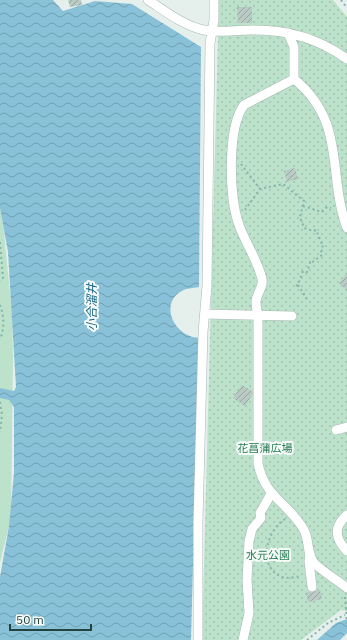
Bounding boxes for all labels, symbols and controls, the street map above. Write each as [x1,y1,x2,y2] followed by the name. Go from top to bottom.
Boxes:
[84,282,99,331] water label: 小合溜井
[238,441,293,455] park label: 花菖蒲広場
[246,548,290,562] park label: 水元公園
[10,606,91,632] scale bar
[16,612,44,627] text: 50 m

